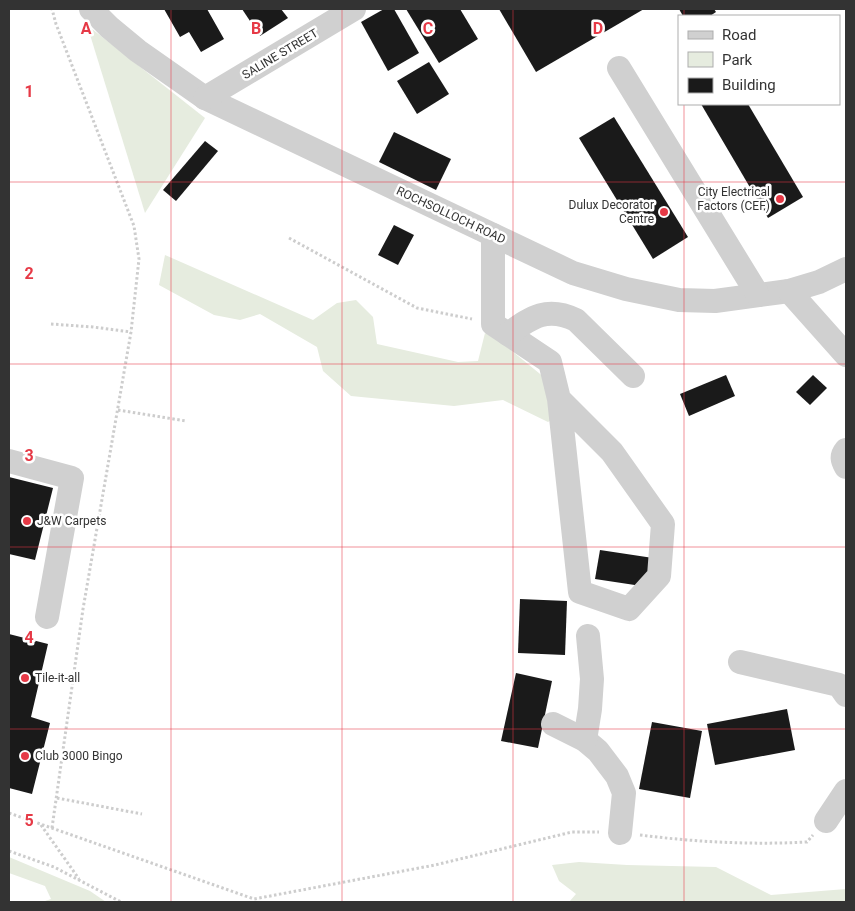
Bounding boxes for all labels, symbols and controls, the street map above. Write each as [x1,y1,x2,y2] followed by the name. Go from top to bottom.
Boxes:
[678,15,840,105] legend
[81,19,92,38] text: A
[251,19,261,38] text: B
[423,19,433,38] text: C
[593,19,603,38] text: D
[240,26,320,82] street label: SALINE STREET
[722,26,756,44] text: Road
[722,51,753,69] text: Park
[722,76,776,94] text: Building
[24,82,34,101] text: 1
[394,184,508,246] street label: ROCHSOLLOCH ROAD
[697,185,770,213] place label: City Electrical Factors (CEF)
[774,193,786,205] marker: City Electrical Factors (CEF)
[569,198,654,226] place label: Dulux Decorator Centre
[658,206,670,218] marker: Dulux Decorator Centre
[24,264,34,283] text: 2
[24,446,34,465] text: 3
[37,514,106,528] place label: J&W Carpets
[21,515,33,527] marker: J&W Carpets
[24,628,34,647] text: 4
[35,671,80,685] place label: Tile-it-all
[19,672,31,684] marker: Tile-it-all
[35,749,123,763] place label: Club 3000 Bingo
[19,750,31,762] marker: Club 3000 Bingo
[24,811,34,830] text: 5

